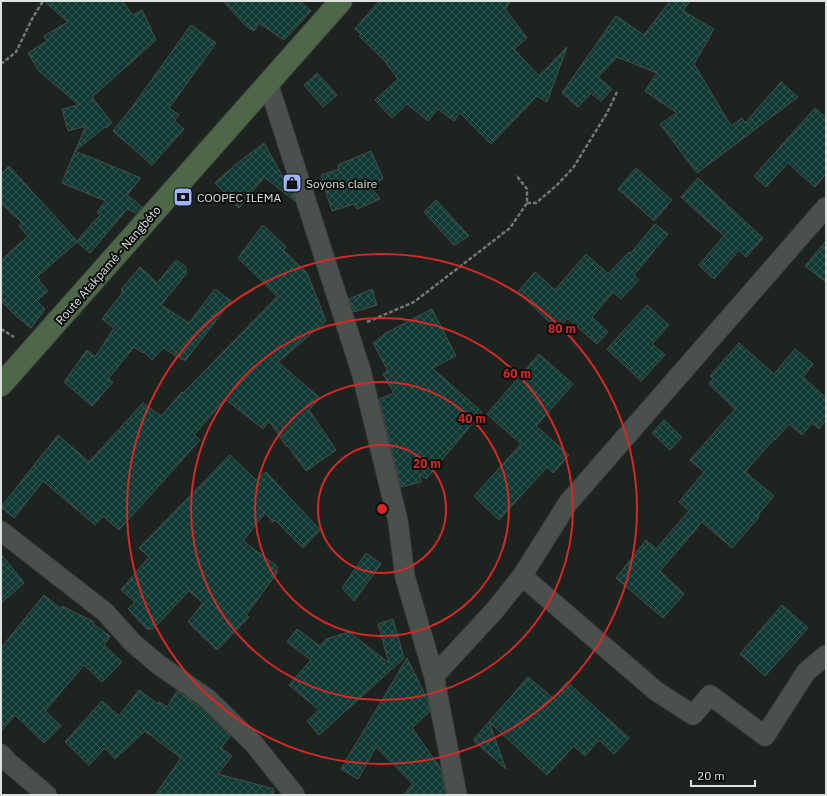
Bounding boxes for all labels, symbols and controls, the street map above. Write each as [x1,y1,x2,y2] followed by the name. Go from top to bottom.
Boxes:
[281,172,303,194] shop icon: Soyons claire
[306,176,378,191] place label: Soyons claire
[172,186,194,208] bank icon: COOPEC ILEMA
[197,190,281,205] place label: COOPEC ILEMA
[52,202,164,327] street label: Route Atakpamé - Nangbéto
[548,321,576,336] text: 80 m
[503,366,531,381] text: 60 m
[458,411,486,426] text: 40 m
[413,456,441,471] text: 20 m
[375,502,389,516] centre of rings
[691,762,755,788] scale bar
[697,768,725,783] text: 20 m

